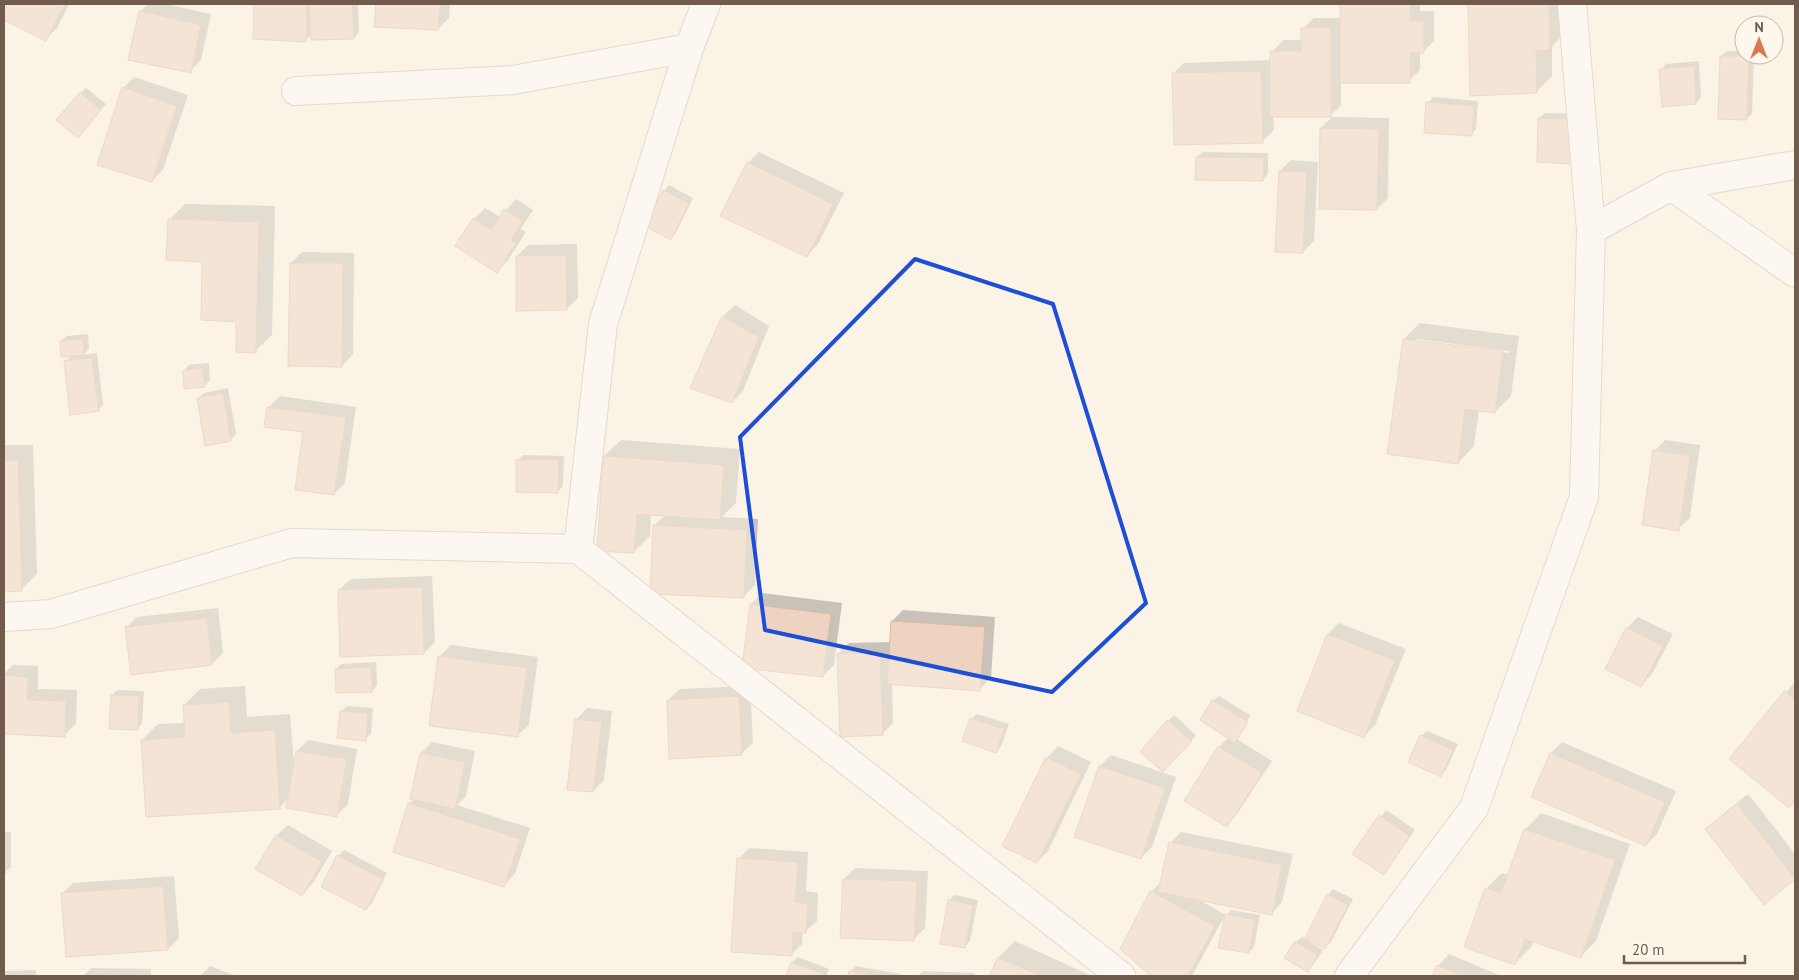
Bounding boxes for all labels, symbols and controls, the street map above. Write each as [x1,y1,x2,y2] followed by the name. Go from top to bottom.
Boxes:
[1734,15,1784,65] north arrow
[1754,18,1764,36] text: N
[1624,932,1745,964] scale bar
[1632,940,1665,959] text: 20 m

